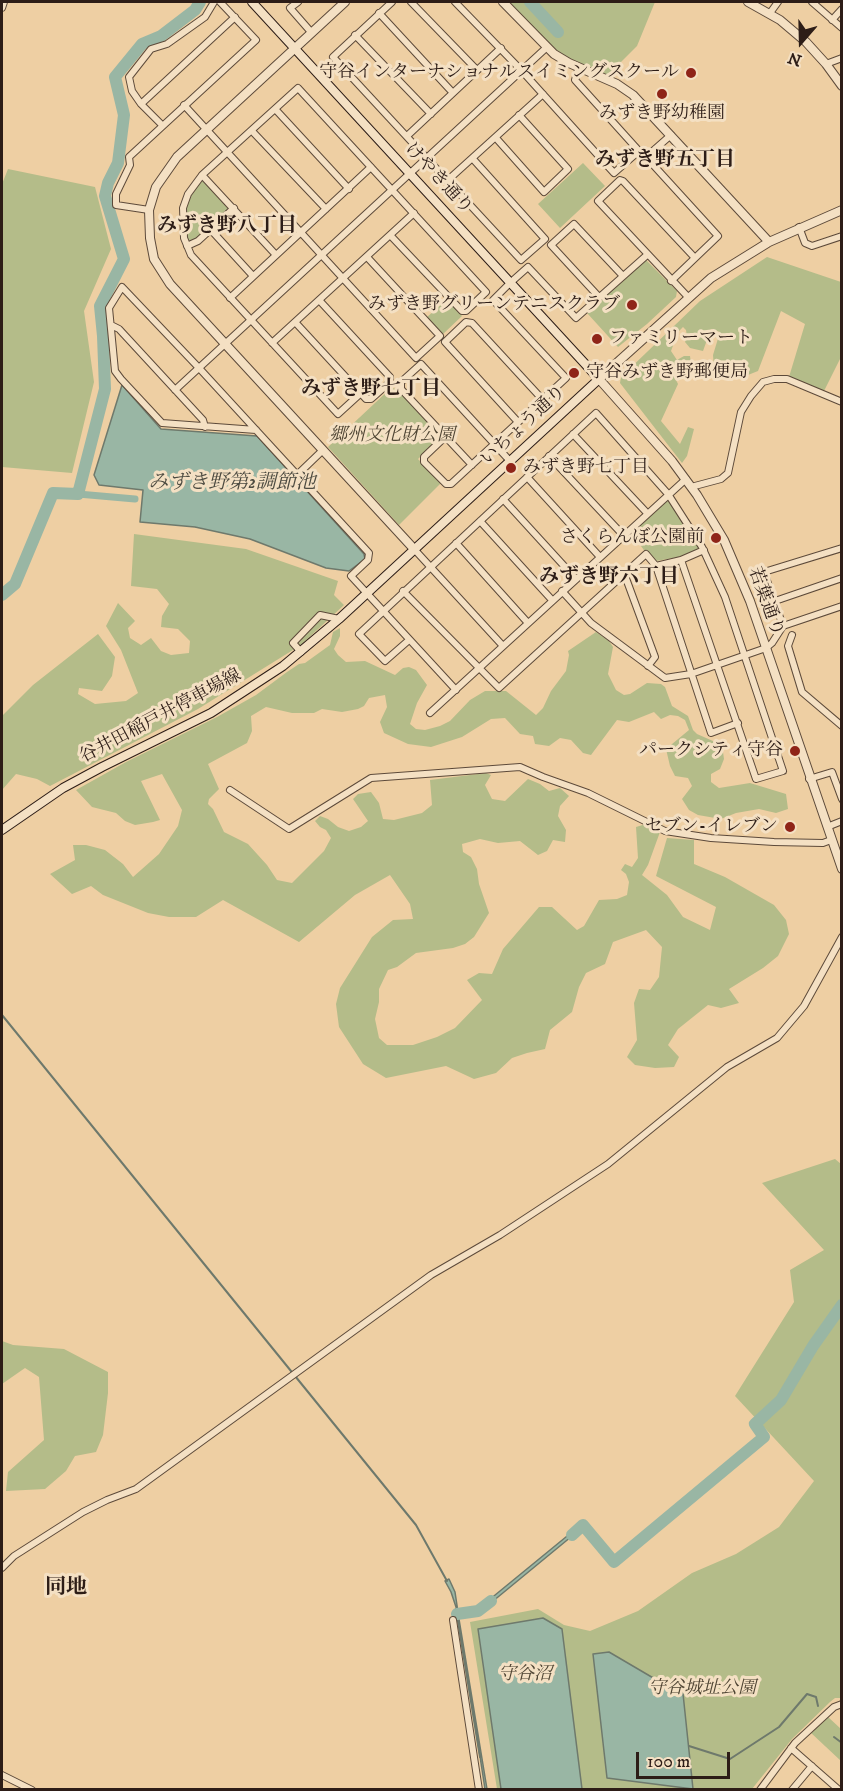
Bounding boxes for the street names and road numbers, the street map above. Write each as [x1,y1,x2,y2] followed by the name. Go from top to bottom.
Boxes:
[399,139,477,219] street label: けやき通り
[477,381,571,471] street label: いちょう通り
[743,564,787,640] street label: 若葉通り
[76,665,246,769] street label: 谷井田稲戸井停車場線

